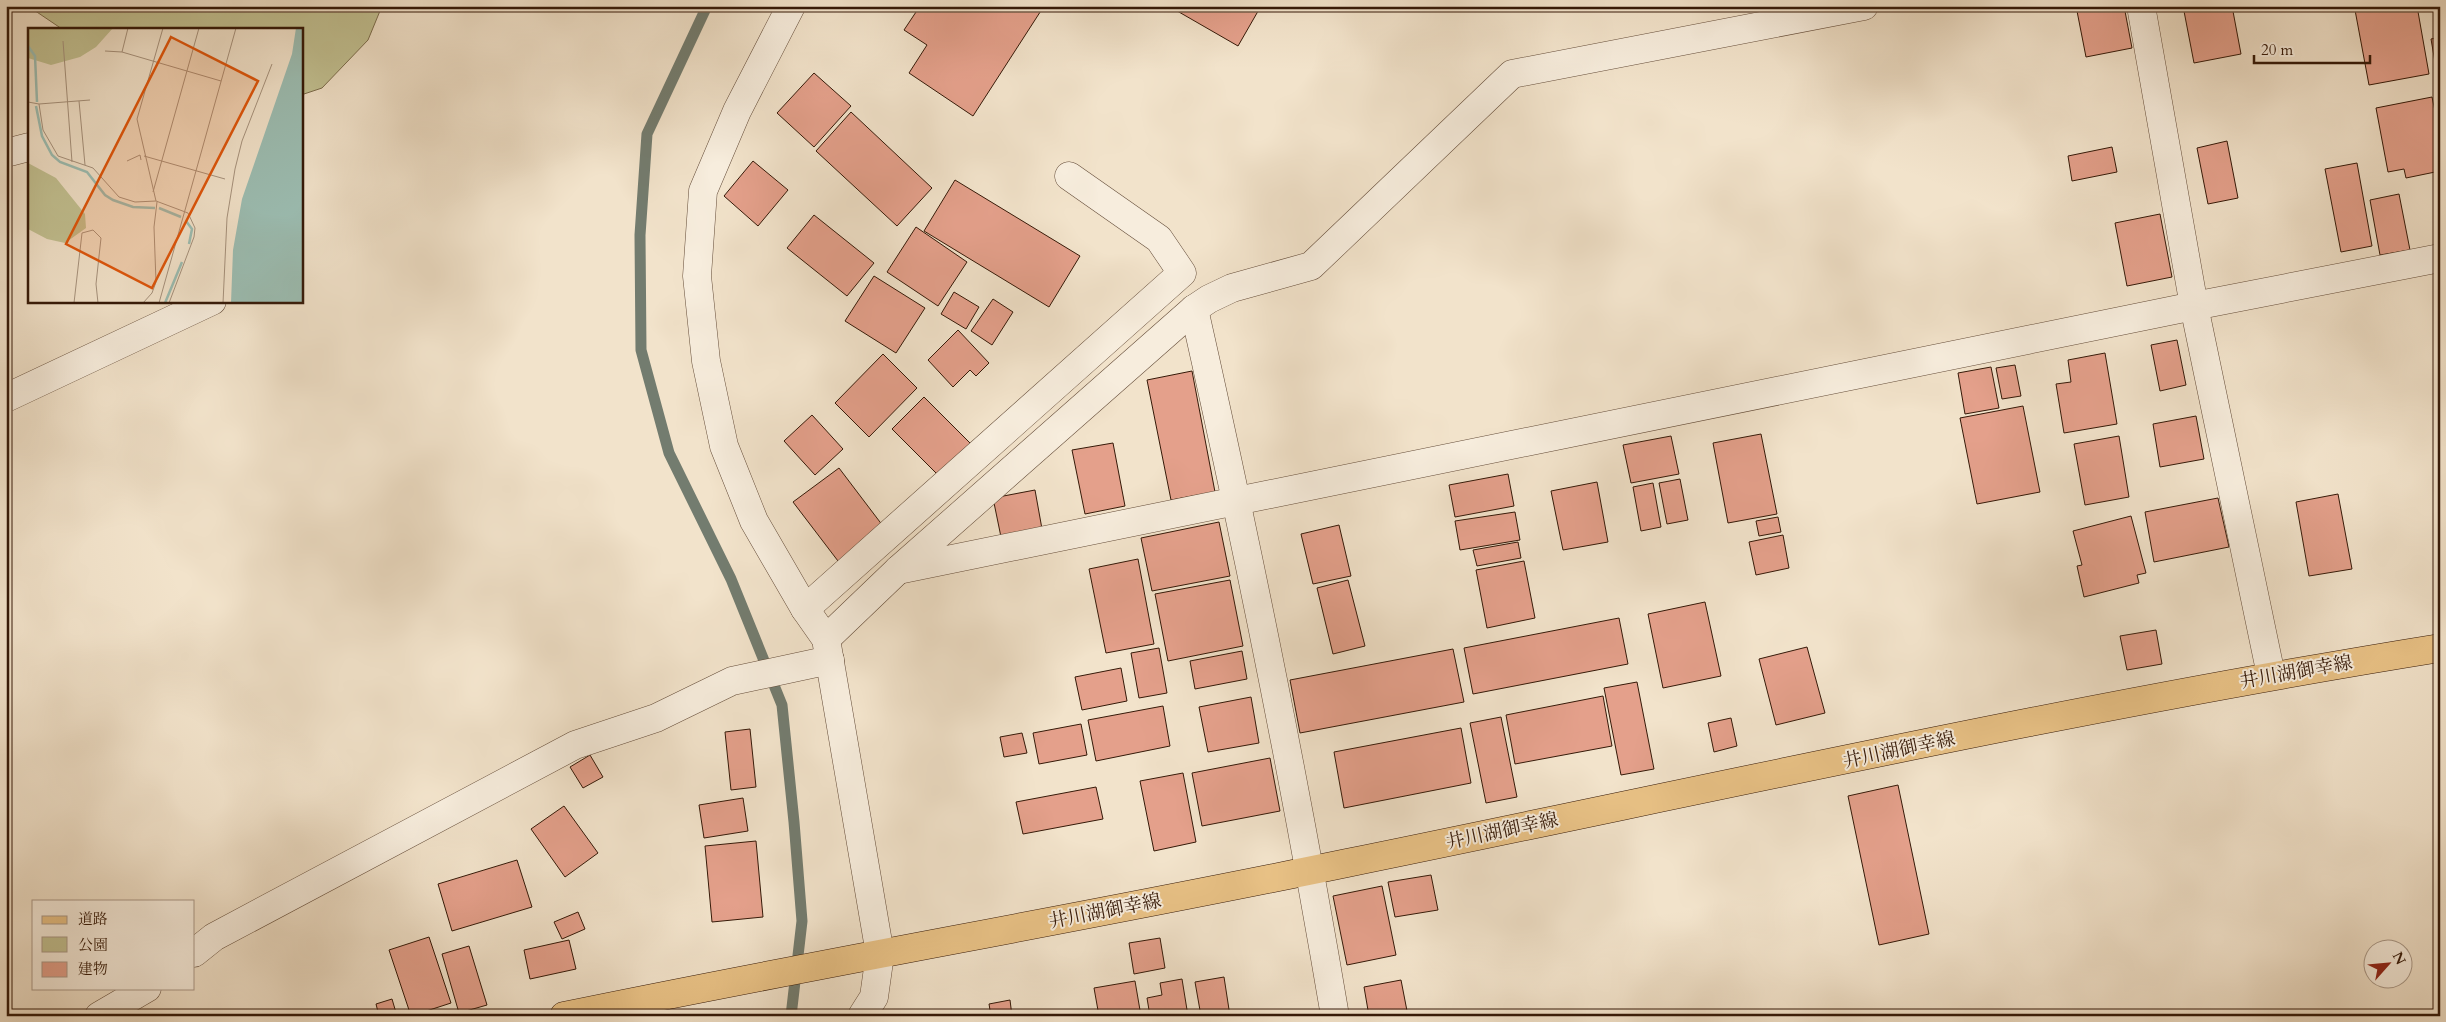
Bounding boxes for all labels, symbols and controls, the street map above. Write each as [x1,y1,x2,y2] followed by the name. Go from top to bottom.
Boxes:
[28,28,302,302] inset map
[2254,32,2370,64] scale bar
[2261,40,2293,60] text: 20 m
[2238,649,2354,695] street label: 井川湖御幸線
[1841,725,1957,775] street label: 井川湖御幸線
[1444,806,1560,856] street label: 井川湖御幸線
[1047,887,1163,935] street label: 井川湖御幸線
[32,900,195,990] legend
[78,909,108,929] text: 道路
[78,935,108,955] text: 公園
[2364,940,2414,990] north arrow
[2388,949,2410,968] text: N
[78,959,108,979] text: 建物

